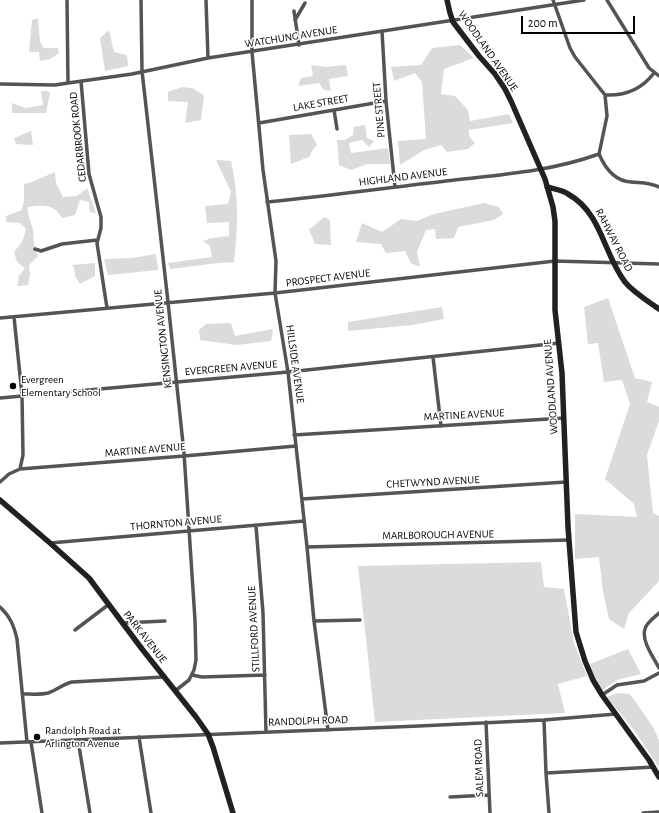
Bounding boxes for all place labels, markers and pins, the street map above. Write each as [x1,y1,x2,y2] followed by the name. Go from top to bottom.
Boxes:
[21,373,101,399] place label: Evergreen Elementary School
[8,381,18,391] marker: Evergreen Elementary School
[45,724,121,750] place label: Randolph Road at Arlington Avenue
[32,732,42,742] marker: Randolph Road at Arlington Avenue

